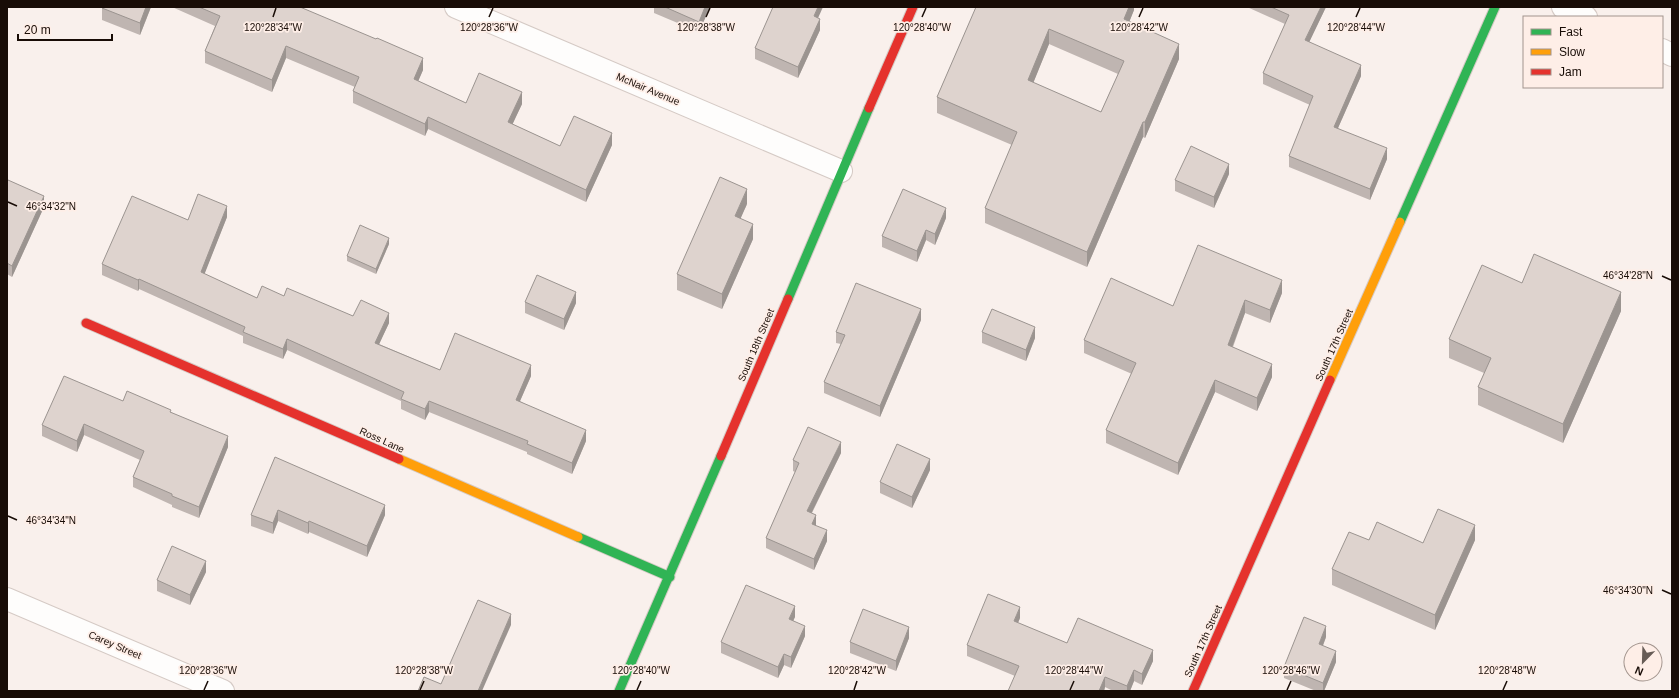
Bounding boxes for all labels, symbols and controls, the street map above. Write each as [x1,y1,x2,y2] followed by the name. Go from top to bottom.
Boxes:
[18,16,112,42] scale bar
[1523,16,1663,88] legend
[244,22,302,33] text: 120°28'34"W
[460,22,518,33] text: 120°28'36"W
[677,22,735,33] text: 120°28'38"W
[893,22,951,33] text: 120°28'40"W
[1110,22,1168,33] text: 120°28'42"W
[1327,22,1385,33] text: 120°28'44"W
[24,23,51,37] text: 20 m
[1559,25,1583,39] text: Fast
[1559,45,1585,59] text: Slow
[1559,65,1582,79] text: Jam
[615,71,682,107] street label: McNair Avenue
[26,201,76,212] text: 46°34'32"N
[1603,270,1653,281] text: 46°34'28"N
[736,307,776,383] street label: South 18th Street
[1313,307,1355,383] street label: South 17th Street
[358,425,406,455] street label: Ross Lane
[26,515,76,526] text: 46°34'34"N
[1603,585,1653,596] text: 46°34'30"N
[1182,603,1224,679] street label: South 17th Street
[87,629,143,661] street label: Carey Street
[1623,642,1663,682] north arrow
[1633,664,1645,678] text: N
[179,665,237,676] text: 120°28'36"W
[395,665,453,676] text: 120°28'38"W
[612,665,670,676] text: 120°28'40"W
[828,665,886,676] text: 120°28'42"W
[1045,665,1103,676] text: 120°28'44"W
[1262,665,1320,676] text: 120°28'46"W
[1478,665,1536,676] text: 120°28'48"W

